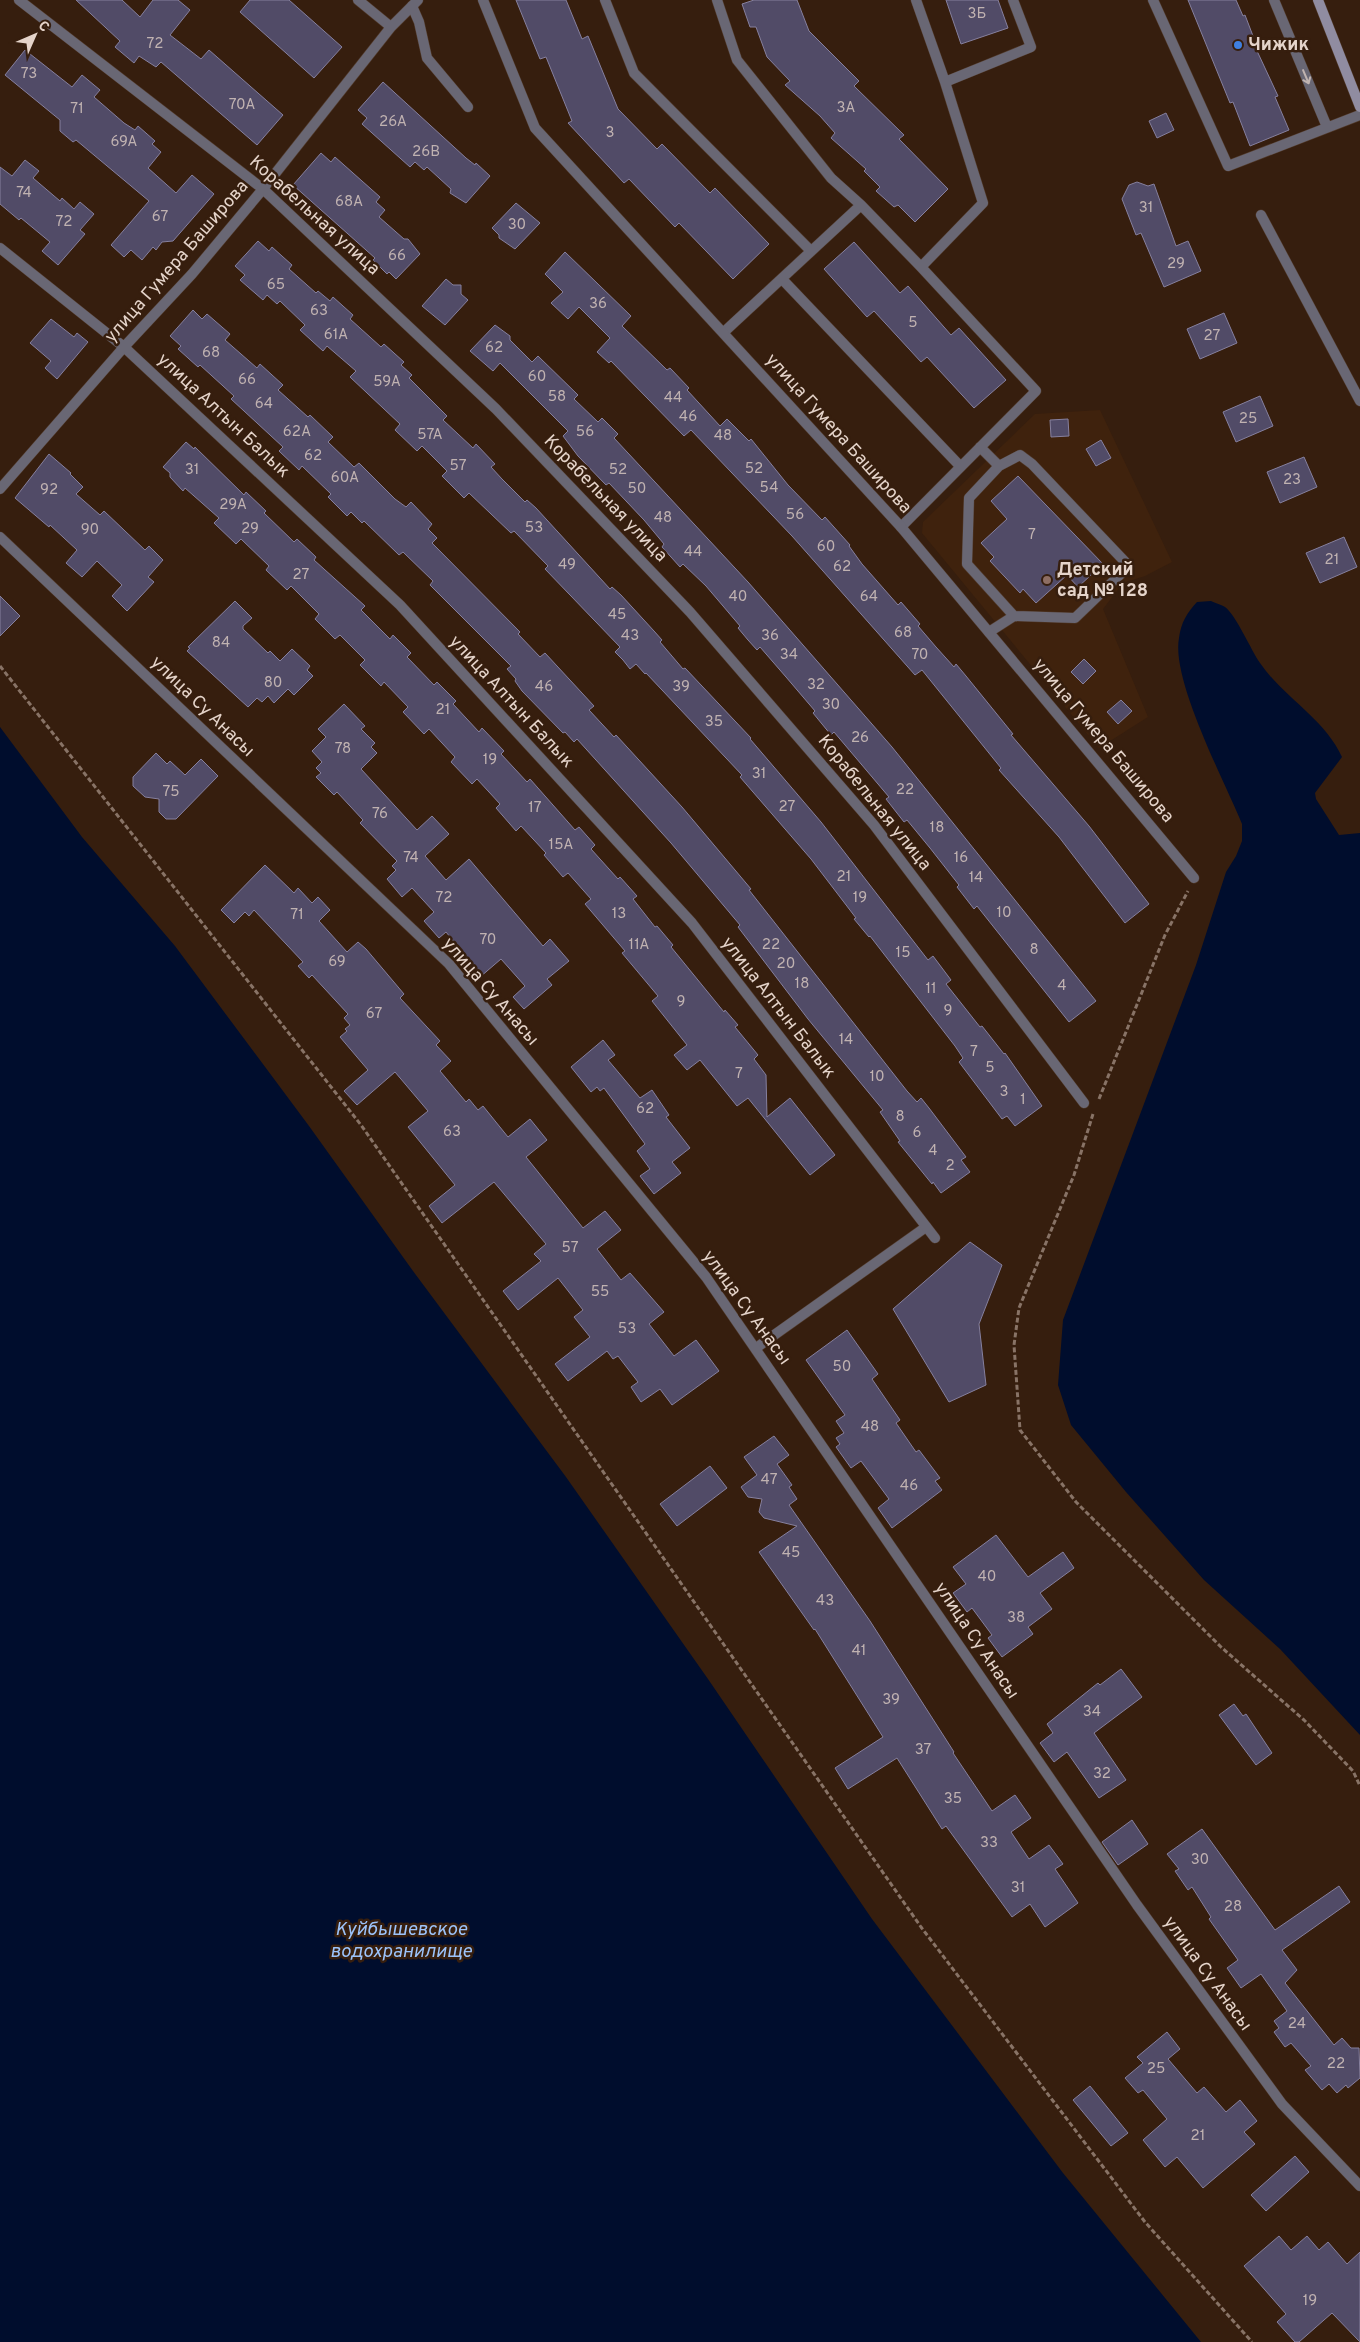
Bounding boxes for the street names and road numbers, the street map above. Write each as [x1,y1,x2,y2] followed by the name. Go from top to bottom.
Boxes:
[244,151,384,281] street label: Корабельная улица
[100,176,254,348] street label: улица Гумера Баширова
[152,348,294,484] street label: улица Алтын Балык
[760,349,916,519] street label: улица Гумера Баширова
[538,430,672,568] street label: Корабельная улица
[443,631,579,773] street label: улица Алтын Балык
[145,651,259,763] street label: улица Су Анасы
[1027,654,1179,828] street label: улица Гумера Баширова
[812,730,936,876] street label: Корабельная улица
[437,933,543,1051] street label: улица Су Анасы
[716,933,840,1083] street label: улица Алтын Балык
[697,1246,795,1370] street label: улица Су Анасы
[928,1578,1024,1704] street label: улица Су Анасы
[1158,1912,1256,2036] street label: улица Су Анасы

